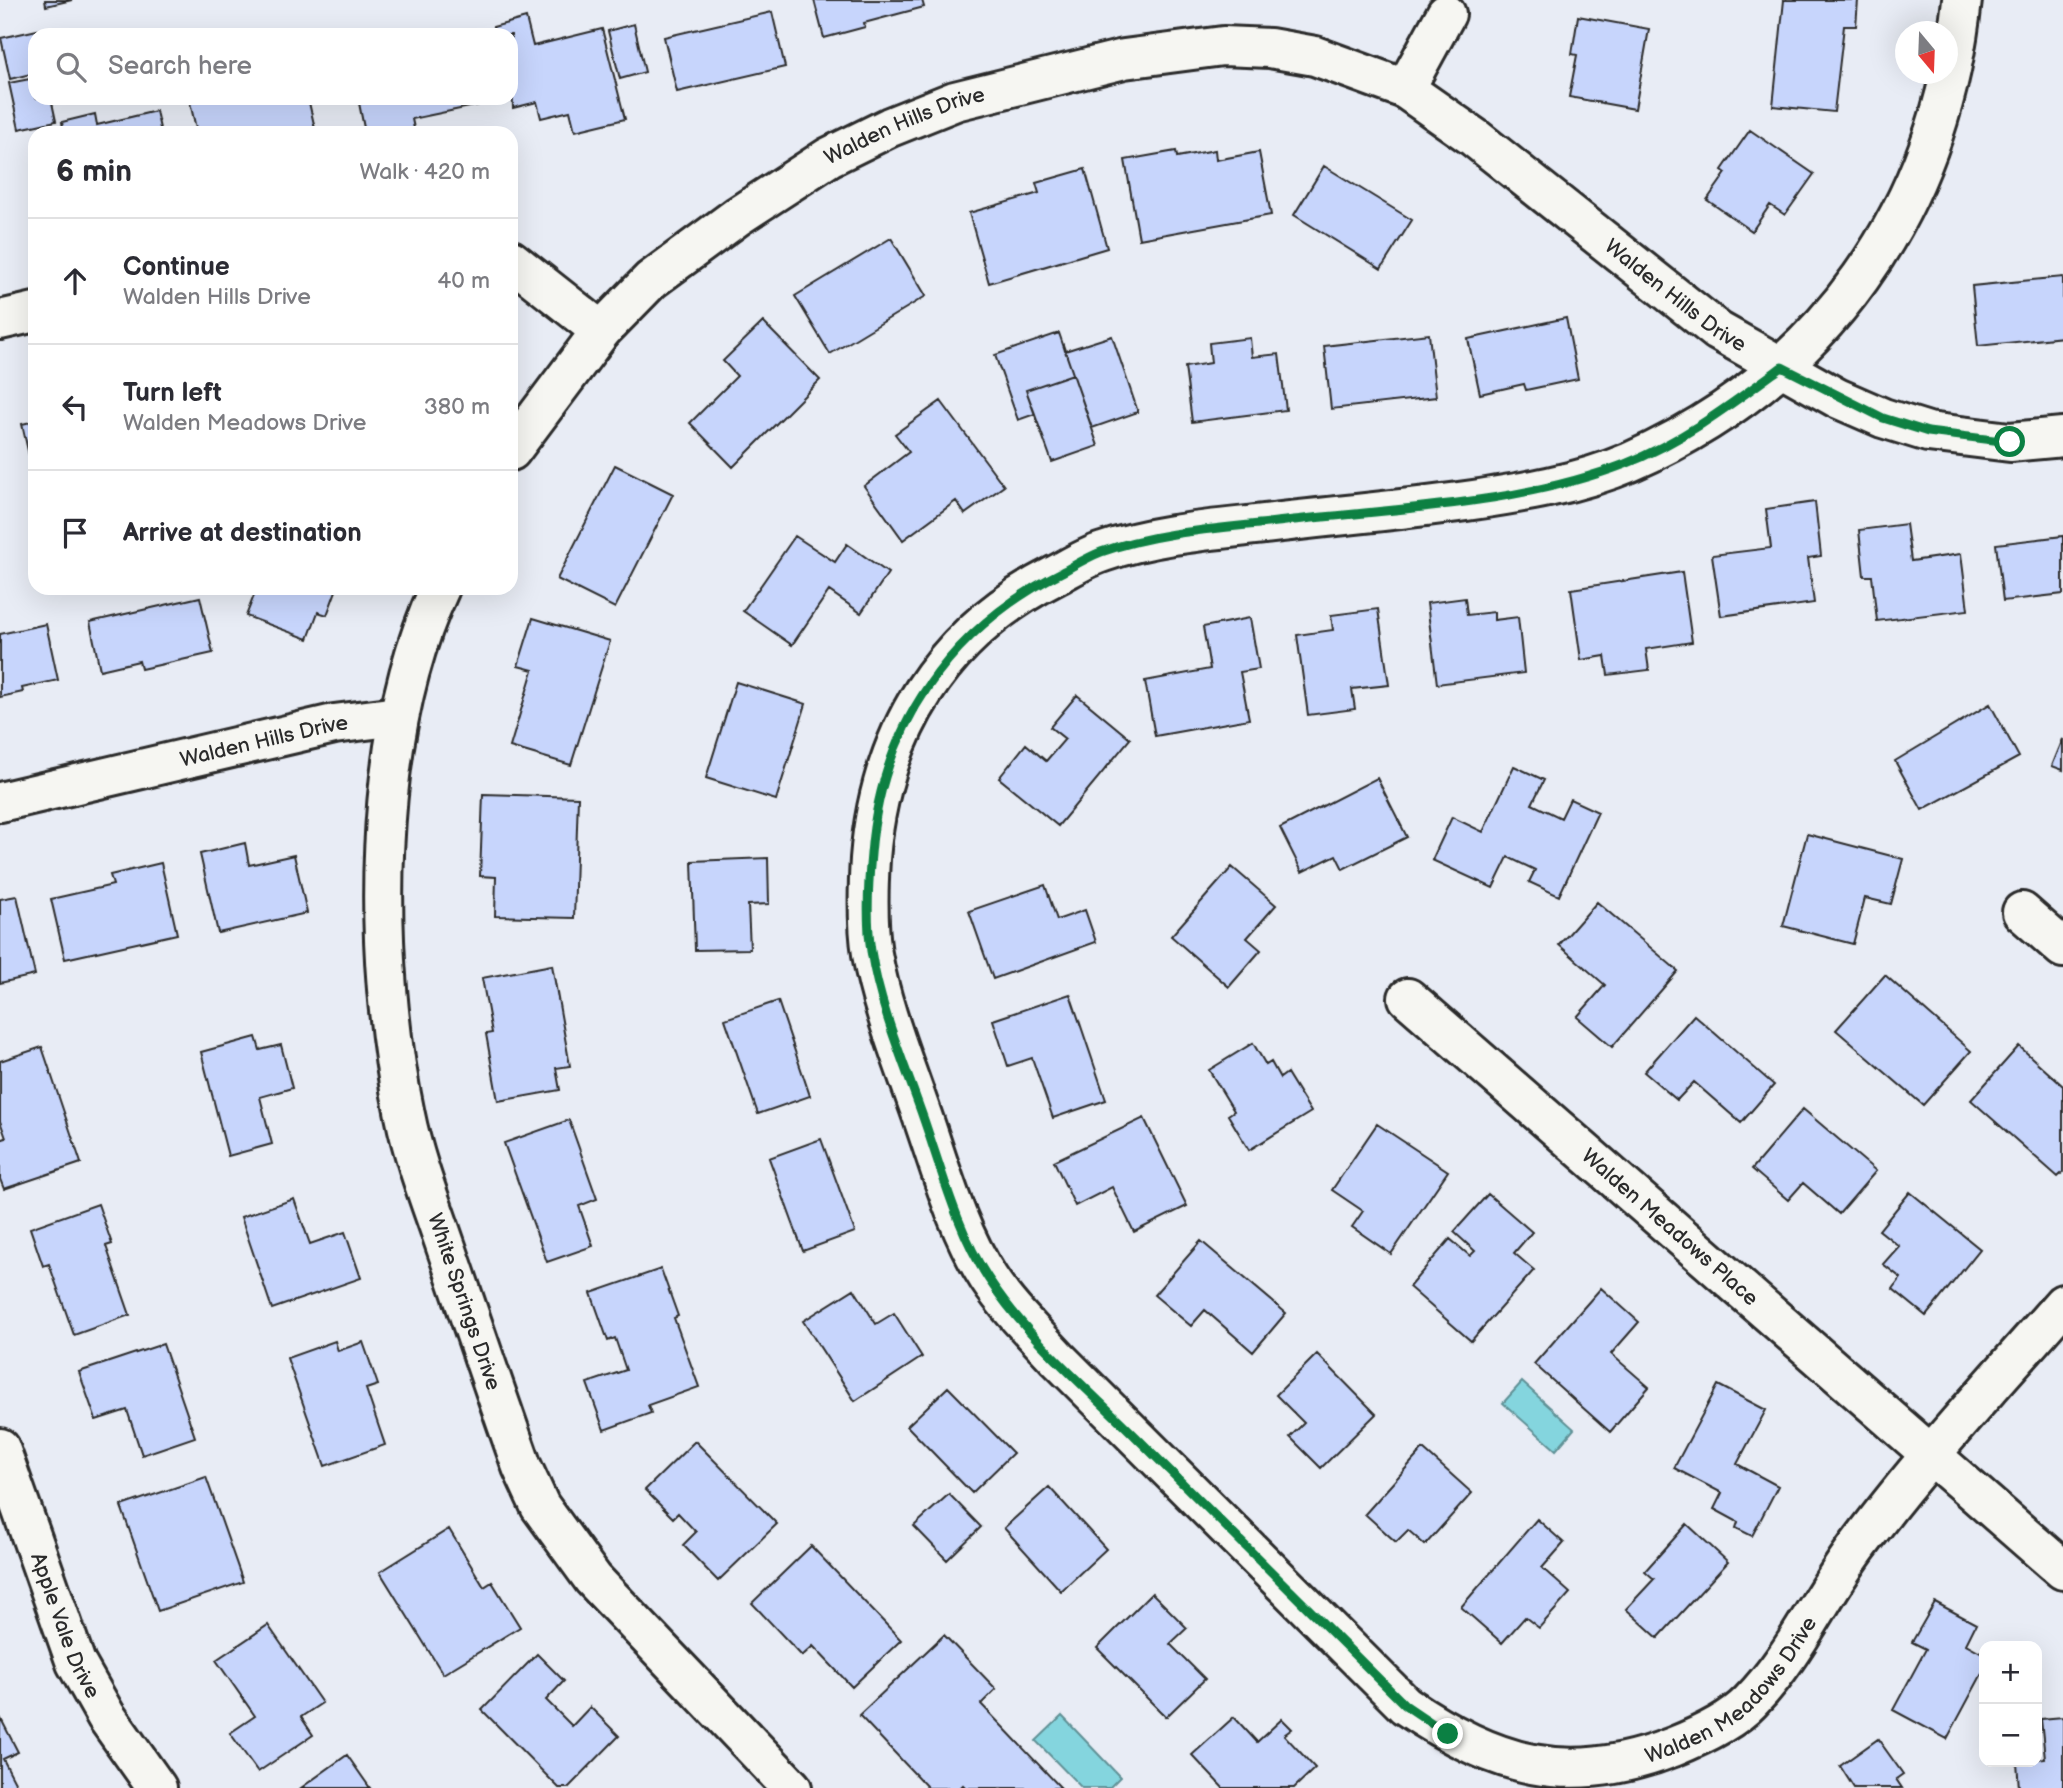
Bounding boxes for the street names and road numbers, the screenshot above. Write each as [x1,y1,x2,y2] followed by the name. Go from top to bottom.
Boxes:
[820,82,987,170] street label: Walden Hills Drive
[1599,234,1751,357] street label: Walden Hills Drive
[178,710,349,773] street label: Walden Hills Drive
[1576,1143,1763,1311] street label: Walden Meadows Place
[422,1210,506,1393] street label: White Springs Drive
[25,1549,105,1703] street label: Apple Vale Drive
[1642,1612,1822,1769] street label: Walden Meadows Drive

